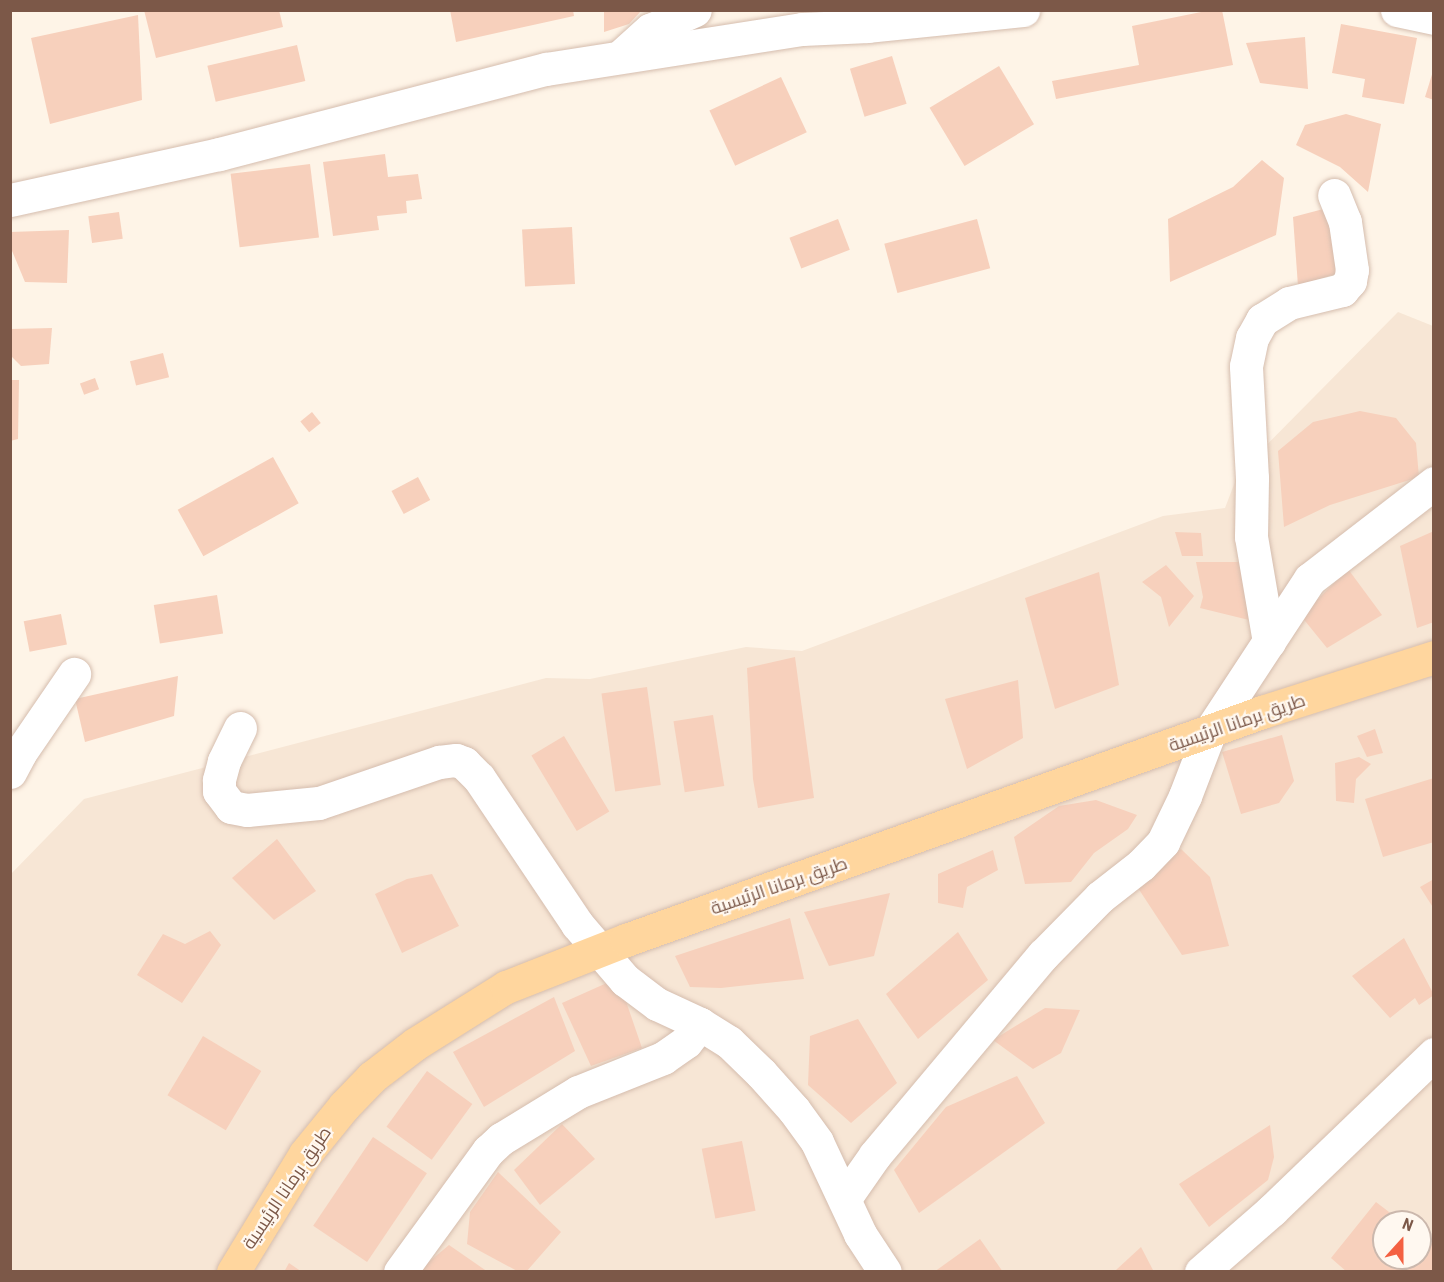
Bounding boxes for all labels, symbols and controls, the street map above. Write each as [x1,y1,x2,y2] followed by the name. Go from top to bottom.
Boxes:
[1166,690,1308,756] street label: طريق برمانا الرئيسية
[708,853,850,919] street label: طريق برمانا الرئيسية
[238,1123,336,1253] street label: طريق برمانا الرئيسية
[1372,1210,1432,1270] north arrow
[1400,1214,1416,1235] text: N

